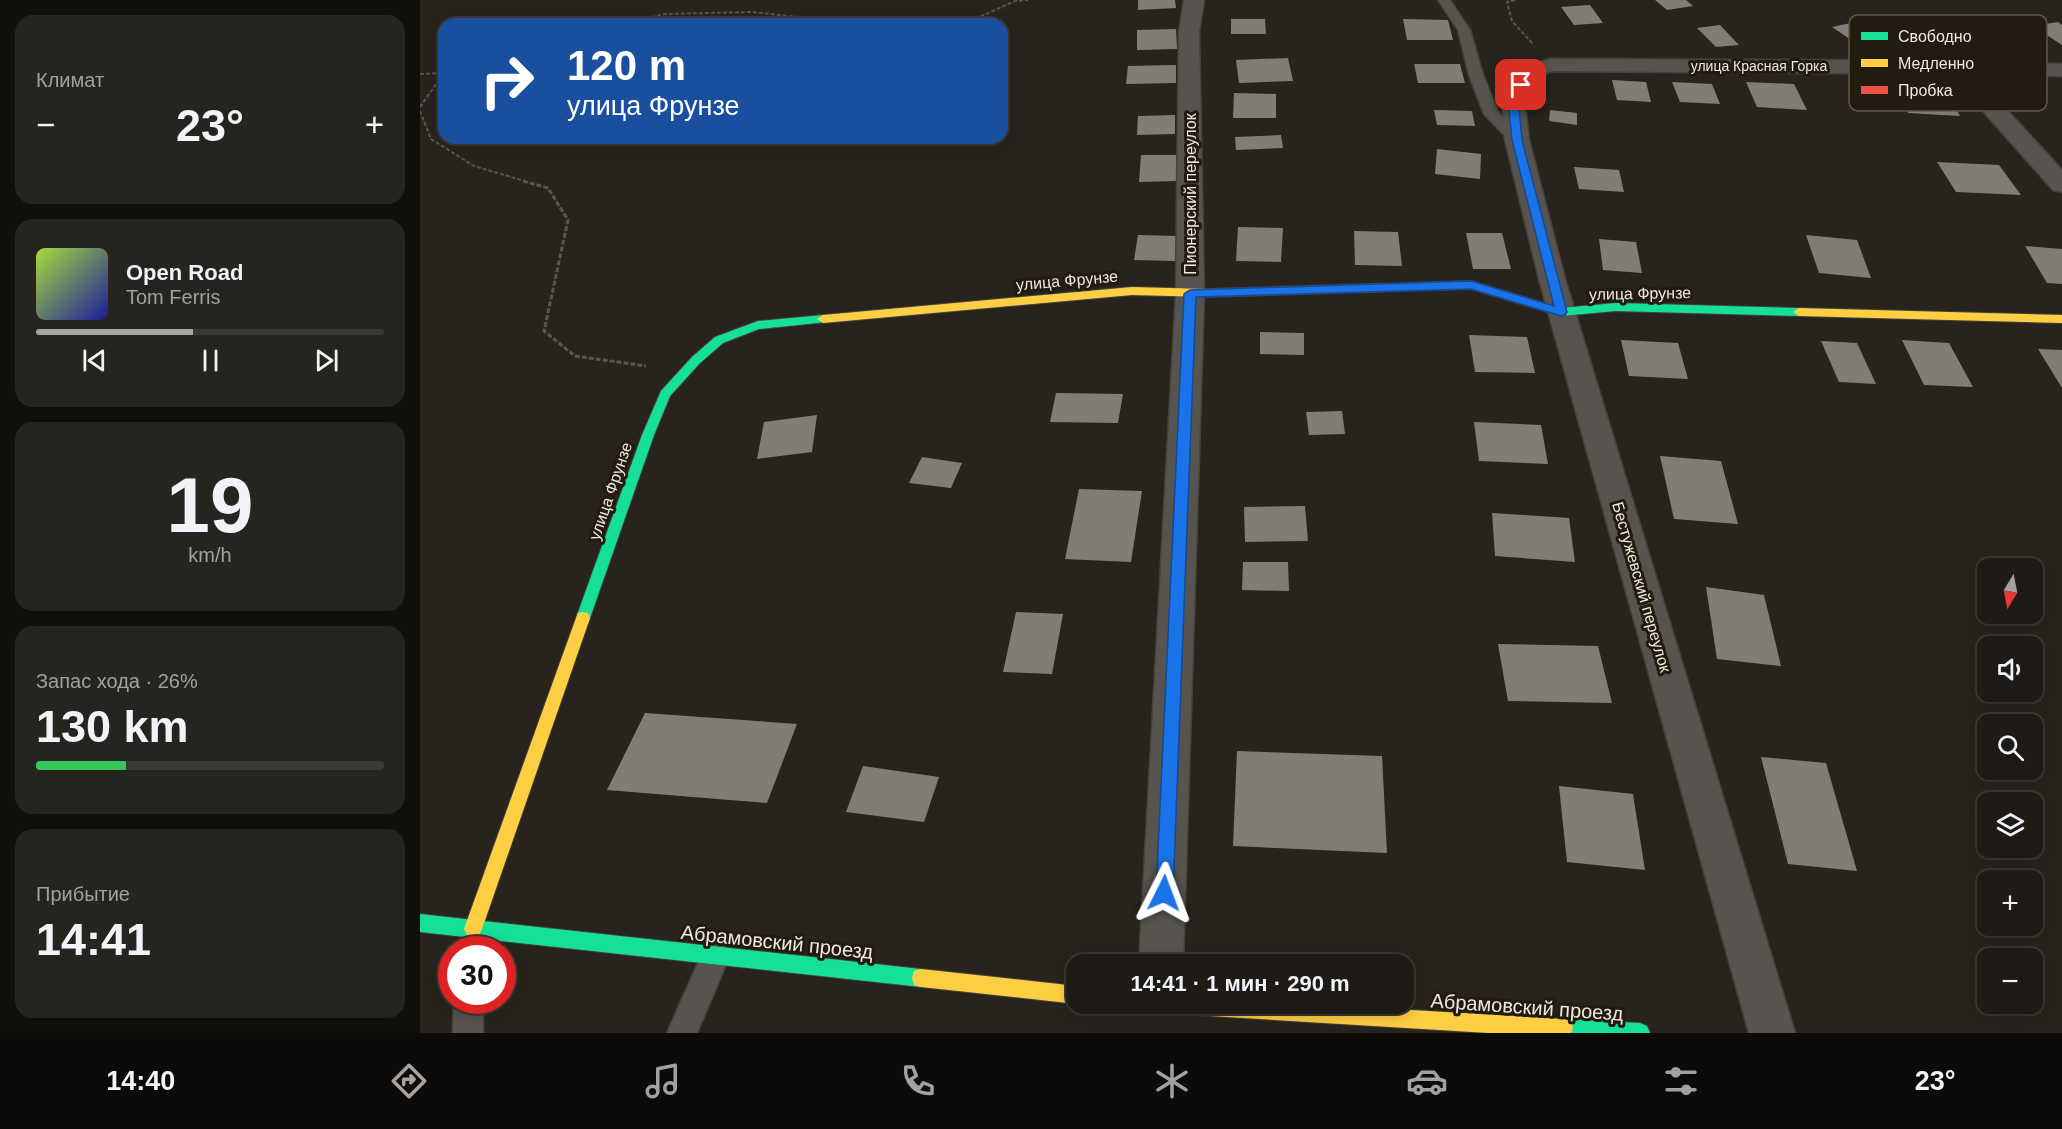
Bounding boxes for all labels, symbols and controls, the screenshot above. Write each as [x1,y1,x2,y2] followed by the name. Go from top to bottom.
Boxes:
[1849,15,2047,111] legend
[1898,28,1972,45] text: Свободно
[468,42,546,120] icon: right
[567,42,686,89] text: 120 m
[1898,55,1974,72] text: Медленно
[1691,58,1827,74] street label: улица Красная Горка
[1495,59,1546,110] pin
[1504,68,1537,101] icon: arrive
[36,69,104,91] text: Климат
[1898,82,1953,99] text: Пробка
[567,91,739,121] text: улица Фрунзе
[176,100,244,151] text: 23°
[36,106,55,143] text: −
[365,106,384,143] text: +
[1182,112,1199,275] street label: Пионерский переулок
[126,260,243,285] text: Open Road
[1015,268,1119,293] street label: улица Фрунзе
[1589,284,1691,303] street label: улица Фрунзе
[126,286,220,308] text: Tom Ferris
[78,344,111,377] icon: previous
[194,344,227,377] icon: pause
[310,344,343,377] icon: next
[586,440,635,542] street label: улица Фрунзе
[167,461,253,549] text: 19
[1609,500,1674,675] street label: Бестужевский переулок
[188,544,232,566] text: km/h
[1977,558,2043,624] north arrow
[1977,558,2043,1014] map controls
[1977,636,2043,702] button: sound
[36,670,198,692] text: Запас хода · 26%
[36,701,189,752] text: 130 km
[1977,714,2043,780] button: search
[1977,792,2043,858] button: layers
[1132,861,1196,925] position arrow
[1977,870,2043,936] button: +
[36,883,130,905] text: Прибытие
[36,914,151,965] text: 14:41
[680,921,875,963] street label: Абрамовский проезд
[438,936,516,1014] speed limit sign: 30
[1977,948,2043,1014] button: −
[1130,971,1350,996] text: 14:41 · 1 мин · 290 m
[1430,989,1624,1025] street label: Абрамовский проезд
[388,1060,430,1102] icon: directions
[642,1060,684,1102] icon: music
[897,1060,939,1102] icon: phone
[1151,1060,1193,1102] icon: climate
[1406,1060,1448,1102] icon: car
[1660,1060,1702,1102] icon: filters
[106,1066,175,1096] text: 14:40
[1915,1066,1956,1096] text: 23°

